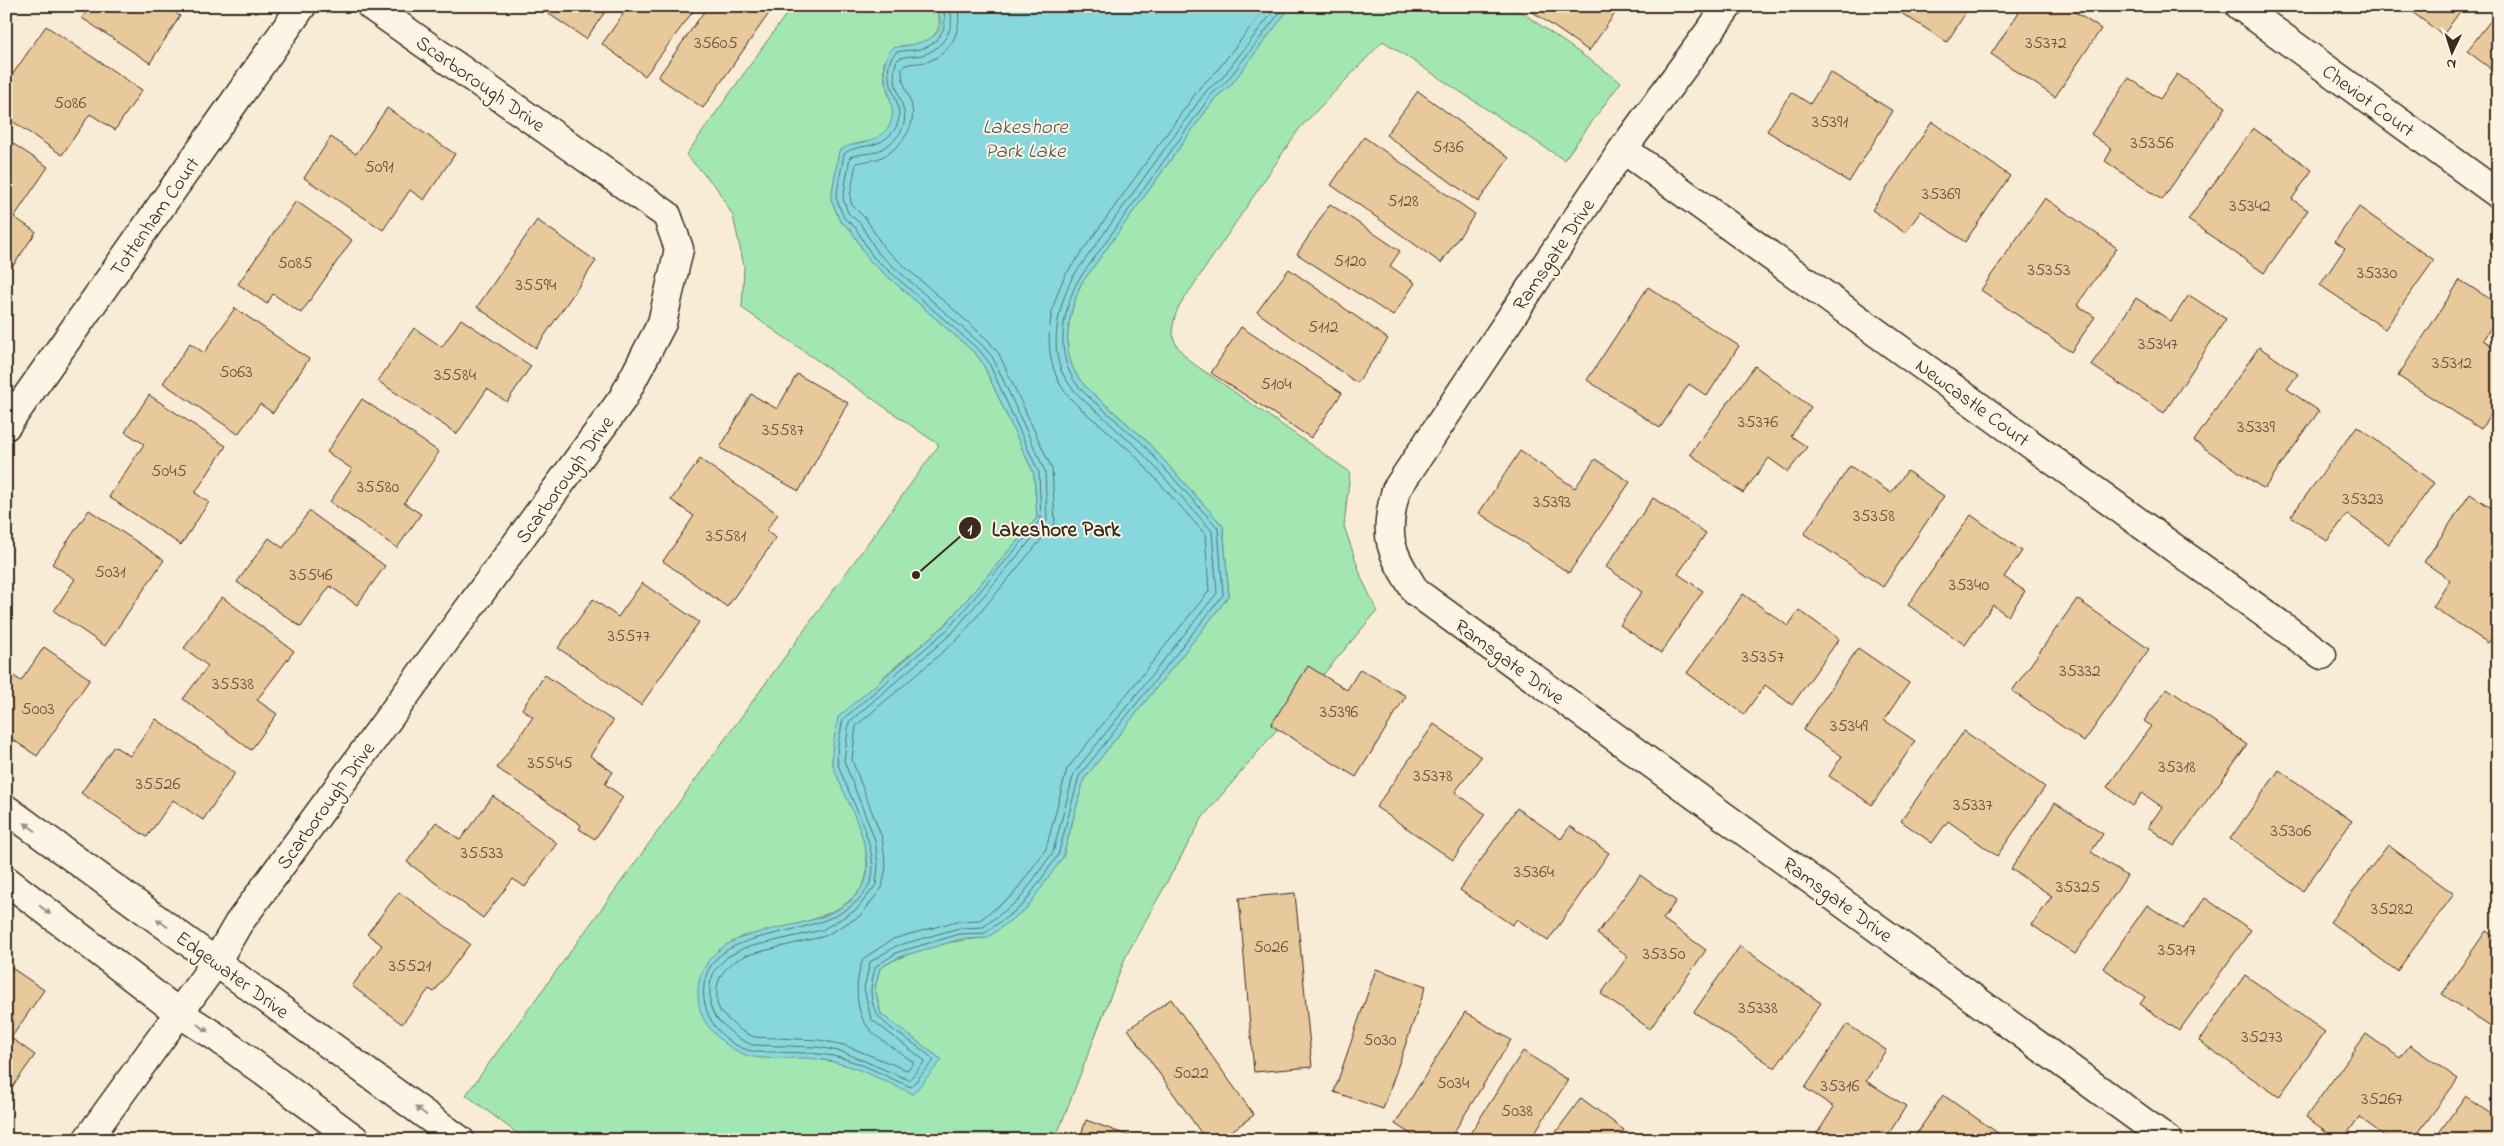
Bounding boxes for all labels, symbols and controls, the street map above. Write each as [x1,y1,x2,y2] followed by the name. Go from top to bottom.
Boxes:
[2426,28,2476,78] north arrow
[408,30,550,141] street label: Scarborough Drive
[694,31,738,57] house number: 35605
[2025,31,2067,57] house number: 35372
[2446,53,2457,74] text: N
[2315,58,2420,146] street label: Cheviot Court
[54,91,86,117] house number: 5086
[1812,110,1848,136] house number: 35391
[982,113,1069,167] water label: Lakeshore Park Lake
[2130,131,2174,157] house number: 35356
[1432,135,1464,161] house number: 5136
[104,152,208,283] street label: Tottenham Court
[364,155,394,181] house number: 5091
[1922,182,1961,208] house number: 35369
[1387,189,1419,215] house number: 5128
[1507,193,1604,318] street label: Ramsgate Drive
[2229,194,2271,220] house number: 35342
[1334,249,1367,275] house number: 5120
[277,251,313,277] house number: 5085
[2028,258,2070,284] house number: 35353
[2357,261,2397,287] house number: 35330
[516,273,557,299] house number: 35594
[1308,315,1338,341] house number: 5112
[2138,332,2179,358] house number: 35347
[2432,351,2472,377] house number: 35312
[1908,353,2035,456] street label: Newcastle Court
[219,360,253,386] house number: 5063
[434,363,477,389] house number: 35584
[1260,372,1292,398] house number: 5104
[510,410,623,551] street label: Scarborough Drive
[1738,410,1778,436] house number: 35376
[2237,415,2276,441] house number: 35339
[762,418,805,444] house number: 35587
[151,459,187,485] house number: 5045
[357,475,399,501] house number: 35580
[2342,487,2384,513] house number: 35323
[1533,490,1571,516] house number: 35393
[1853,504,1895,530] house number: 35358
[957,510,1131,546] callout: Lakeshore Park
[992,516,1121,546] text: Lakeshore Park
[968,519,973,541] text: 1
[706,524,747,550] house number: 35581
[94,560,126,586] house number: 5031
[289,563,333,589] house number: 35546
[1949,573,1989,599] house number: 35340
[1447,613,1570,714] street label: Ramsgate Drive
[608,624,651,650] house number: 35577
[1742,645,1785,671] house number: 35357
[2059,659,2101,685] house number: 35332
[212,672,254,698] house number: 35538
[21,697,55,723] house number: 5003
[1320,700,1358,726] house number: 35396
[1830,714,1869,740] house number: 35349
[271,736,384,877] street label: Scarborough Drive
[527,751,573,777] house number: 35545
[2158,755,2196,781] house number: 35318
[1413,764,1453,790] house number: 35378
[136,772,181,798] house number: 35526
[1953,793,1994,819] house number: 35337
[2271,819,2312,845] house number: 35306
[24,822,37,832] one-way arrow
[461,841,503,867] house number: 35533
[1775,851,1898,952] street label: Ramsgate Drive
[1514,860,1555,886] house number: 35364
[2056,875,2100,901] house number: 35325
[2371,897,2413,923] house number: 35282
[38,905,52,915] one-way arrow
[156,917,169,928] one-way arrow
[168,925,294,1028] street label: Edgewater Drive
[1254,935,1289,961] house number: 5026
[2158,938,2197,964] house number: 35317
[1642,942,1686,968] house number: 35350
[389,954,432,980] house number: 35521
[1738,996,1778,1022] house number: 35338
[196,1024,209,1033] one-way arrow
[2241,1025,2283,1051] house number: 35273
[1363,1028,1397,1054] house number: 5030
[1173,1061,1209,1087] house number: 5022
[1437,1071,1470,1097] house number: 5034
[1821,1074,1859,1100] house number: 35316
[2361,1087,2404,1113] house number: 35267
[1501,1099,1533,1125] house number: 5038
[414,1106,428,1116] one-way arrow

